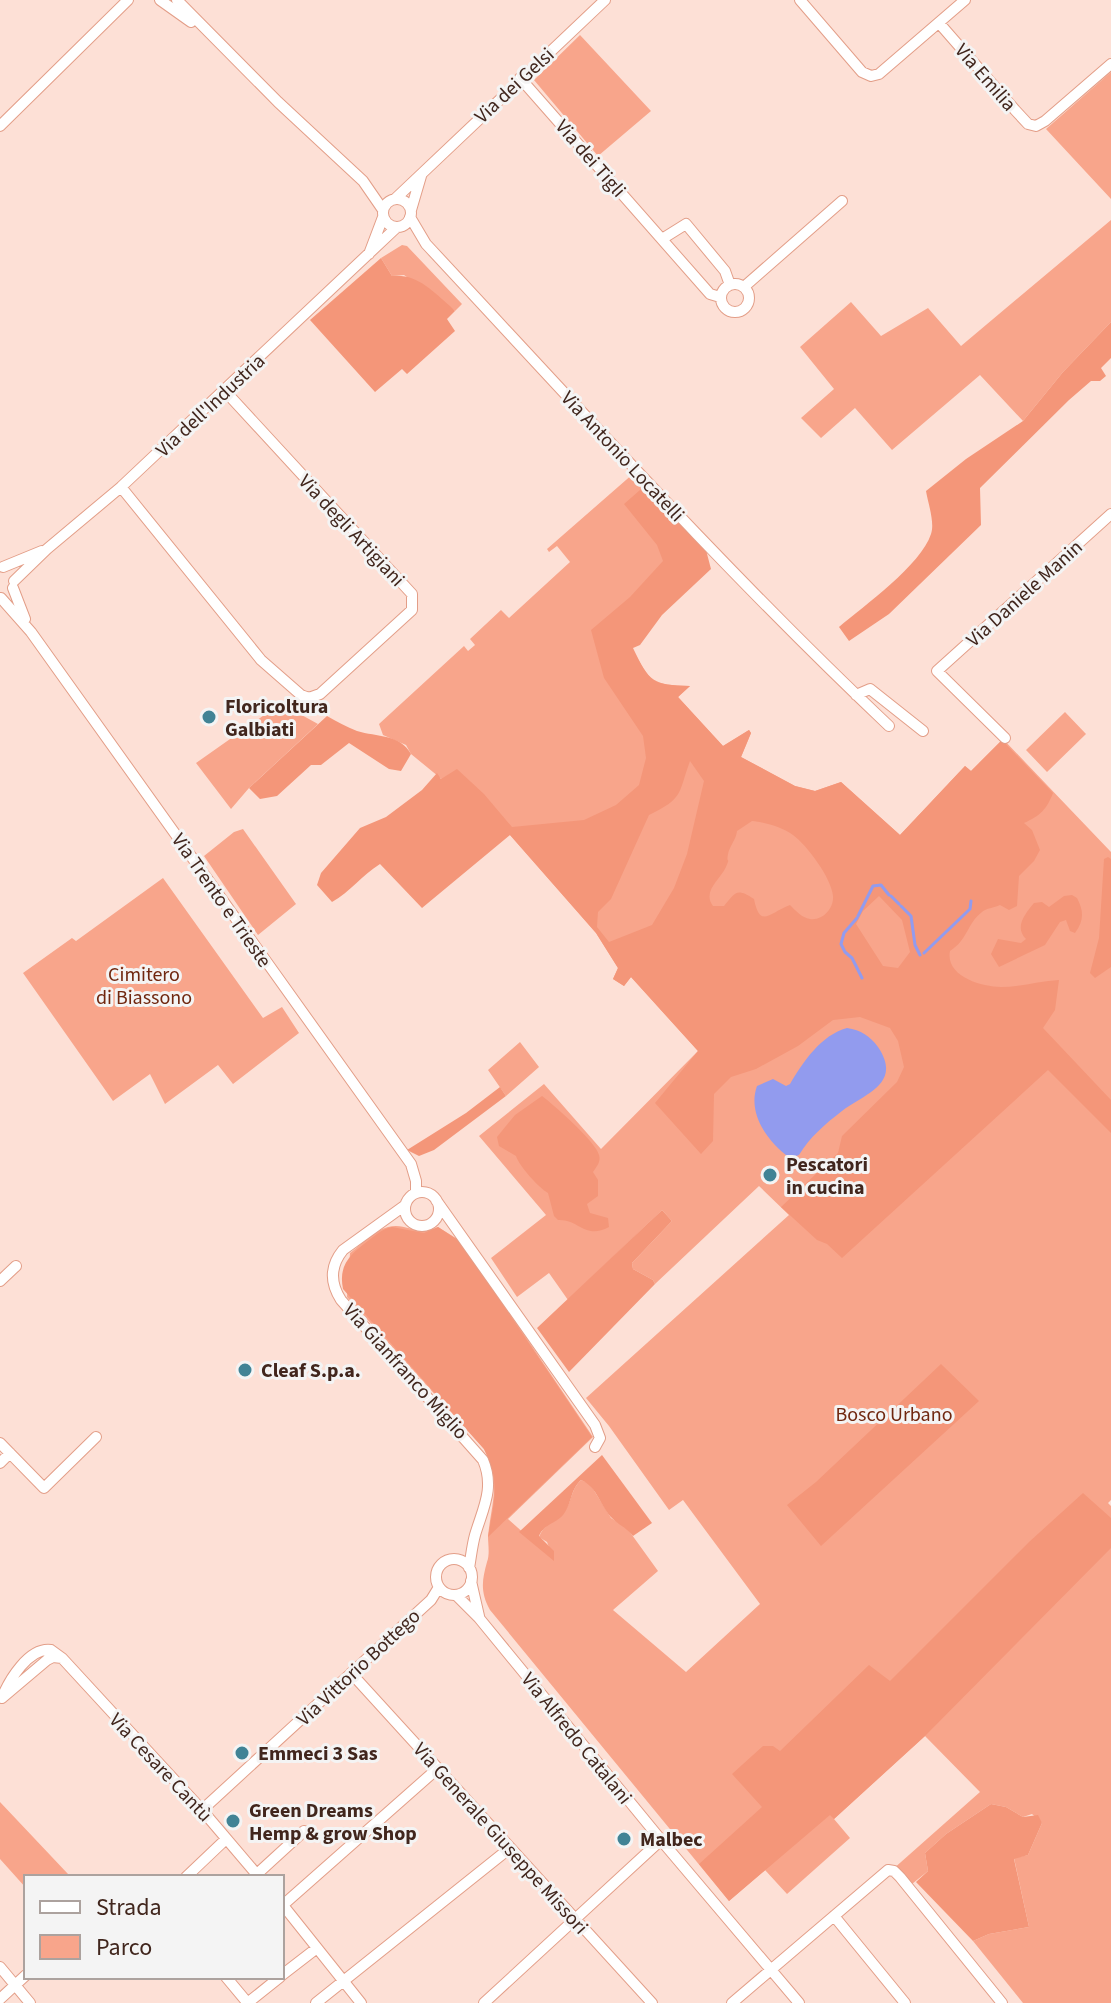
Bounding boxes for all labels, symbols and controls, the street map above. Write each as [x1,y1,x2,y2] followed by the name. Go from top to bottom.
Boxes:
[948,38,1023,118] street label: Via Emilia
[469,41,561,130] street label: Via dei Gelsi
[549,114,632,204] street label: Via dei Tigli
[150,348,272,464] street label: Via dell'Industria
[554,385,690,528] street label: Via Antonio Locatelli
[292,468,411,593] street label: Via degli Artigiani
[960,534,1089,654] street label: Via Daniele Manin
[225,693,328,744] place label: Floricoltura Galbiati
[200,708,218,726] marker: Floricoltura Galbiati
[164,828,278,973] street label: Via Trento e Trieste
[96,961,192,1012] park label: Cimitero di Biassono
[786,1151,868,1202] place label: Pescatori in cucina
[761,1166,779,1184] marker: Pescatori in cucina
[336,1297,474,1446] street label: Via Gianfranco Miglio
[261,1357,361,1385] place label: Cleaf S.p.a.
[236,1361,254,1379] marker: Cleaf S.p.a.
[836,1401,952,1429] park label: Bosco Urbano
[290,1603,427,1733] street label: Via Vittorio Bottego
[514,1667,638,1811] street label: Via Alfredo Catalani
[102,1707,218,1828] street label: Via Cesare Cantù
[406,1737,594,1941] street label: Via Generale Giuseppe Missori
[258,1740,378,1768] place label: Emmeci 3 Sas
[233,1744,251,1762] marker: Emmeci 3 Sas
[249,1797,417,1848] place label: Green Dreams Hemp & grow Shop
[224,1812,242,1830] marker: Green Dreams Hemp & grow Shop
[640,1826,703,1854] place label: Malbec
[615,1830,633,1848] marker: Malbec
[24,1875,284,1979] legend
[96,1890,162,1925] text: Strada
[96,1930,152,1965] text: Parco

